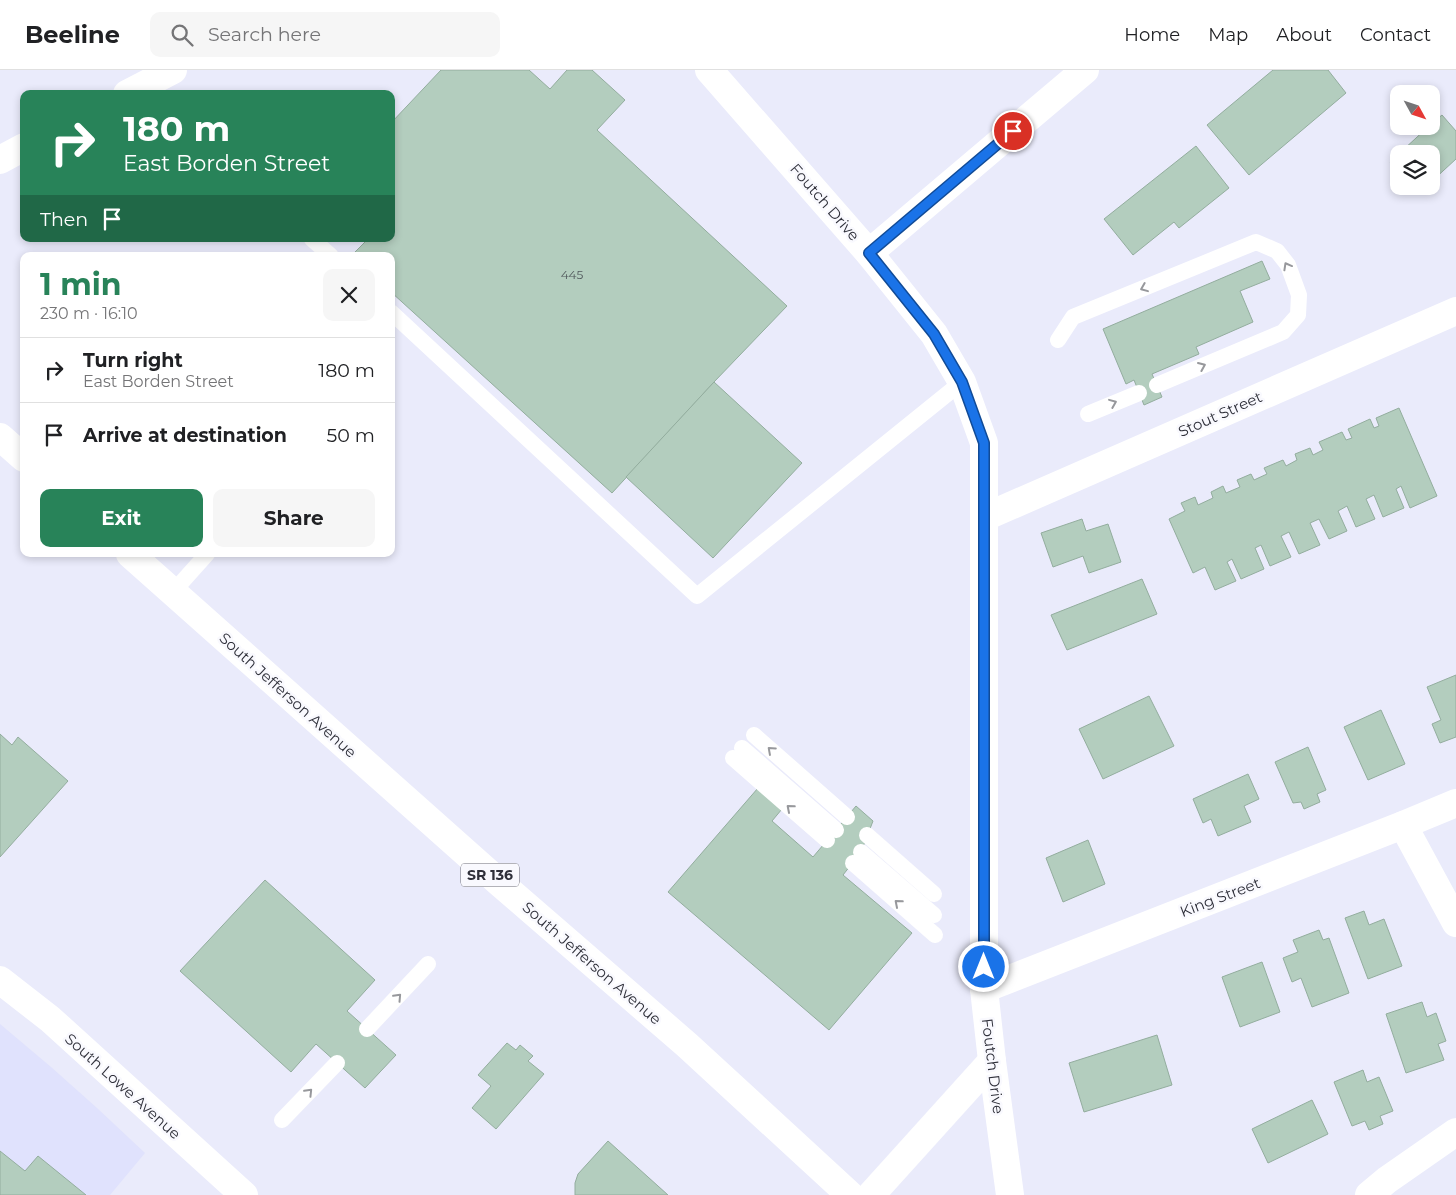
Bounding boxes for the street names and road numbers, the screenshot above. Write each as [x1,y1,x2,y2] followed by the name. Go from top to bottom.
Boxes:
[786,159,864,245] street label: Foutch Drive
[1175,387,1265,441] street label: Stout Street
[216,628,360,762] street label: South Jefferson Avenue
[461,864,519,886] road number: SR 136
[1177,873,1263,921] street label: King Street
[519,897,665,1029] street label: South Jefferson Avenue
[978,1017,1008,1115] street label: Foutch Drive
[61,1029,185,1143] street label: South Lowe Avenue

